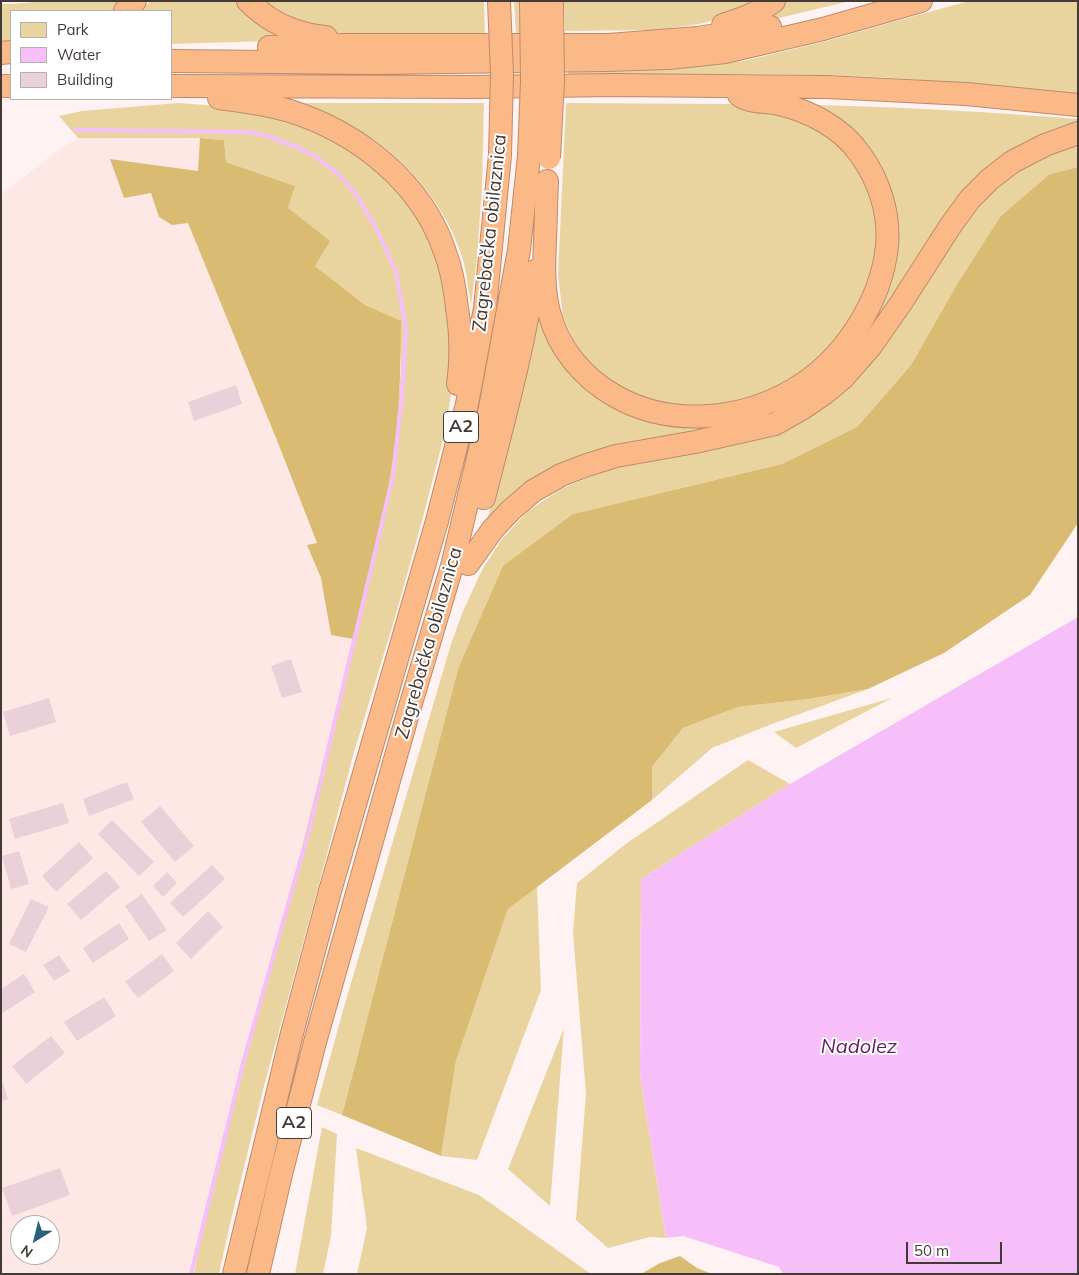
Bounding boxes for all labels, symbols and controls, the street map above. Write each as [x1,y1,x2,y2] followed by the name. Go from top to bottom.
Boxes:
[10,10,172,100] legend
[57,20,89,39] text: Park
[57,45,101,64] text: Water
[57,70,113,89] text: Building
[468,133,512,333] street label: Zagrebačka obilaznica
[444,412,478,442] road number: A2
[391,545,467,741] street label: Zagrebačka obilaznica
[821,1035,897,1059] water label: Nadolez
[276,1108,312,1138] road number: A2
[10,1215,60,1265] north arrow
[909,1232,1005,1264] scale bar
[17,1241,36,1262] text: N
[914,1241,949,1260] text: 50 m

